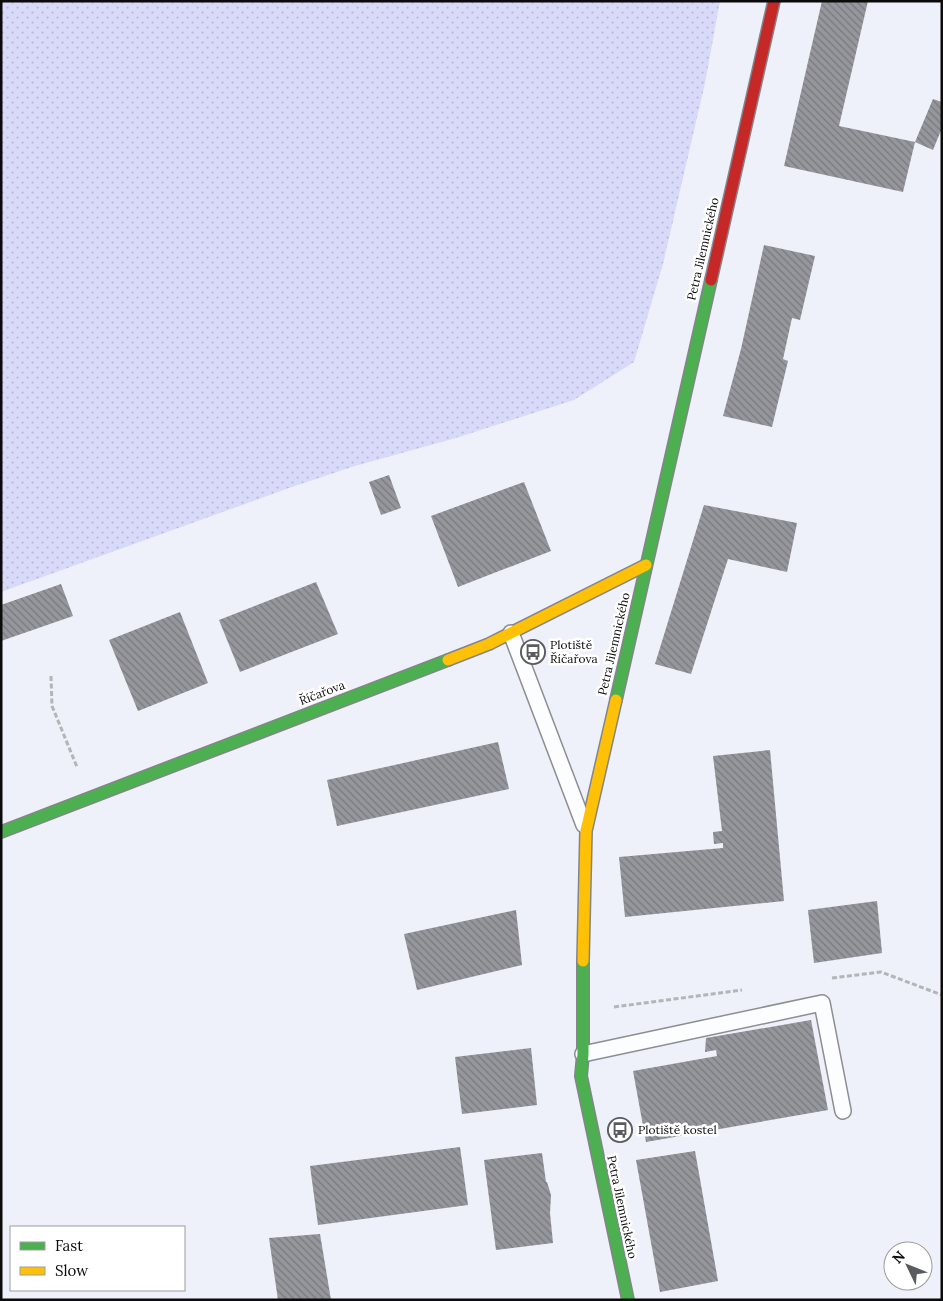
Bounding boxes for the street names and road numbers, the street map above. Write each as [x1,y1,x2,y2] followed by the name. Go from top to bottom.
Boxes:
[683,196,722,302] street label: Petra Jilemnického
[594,591,633,697] street label: Petra Jilemnického
[297,677,347,708] street label: Říčařova
[604,1154,641,1260] street label: Petra Jilemnického

